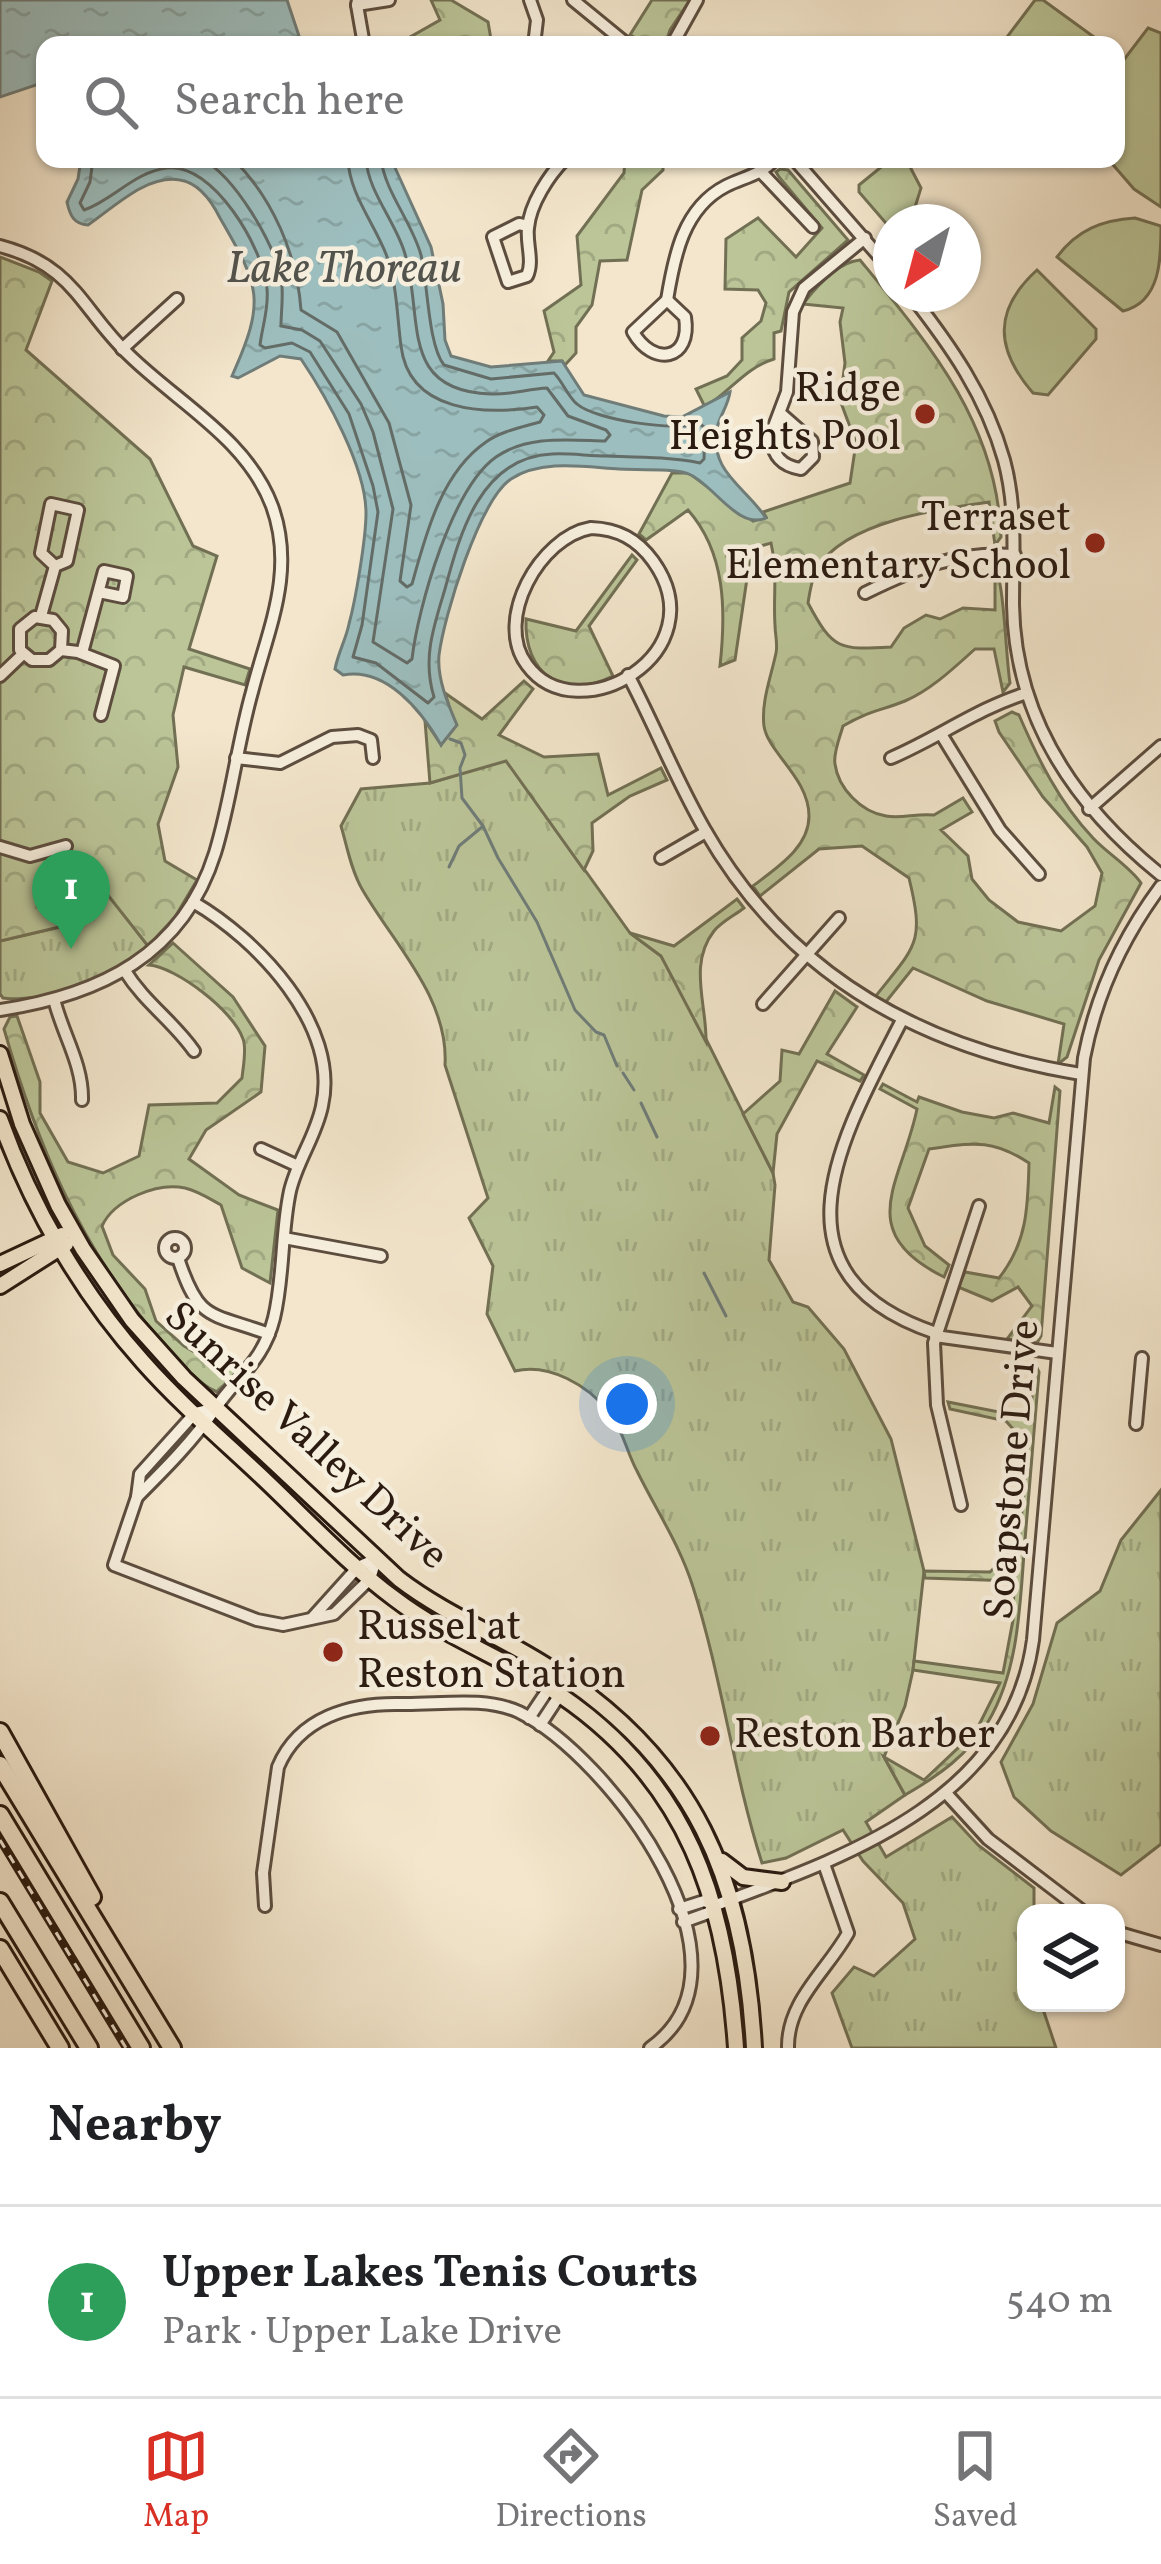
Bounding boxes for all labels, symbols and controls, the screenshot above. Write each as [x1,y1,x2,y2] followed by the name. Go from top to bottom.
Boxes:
[36,36,1125,168] search box
[78,69,144,135] icon: search
[174,71,405,134] text: Search here
[873,204,981,312] north arrow
[226,239,462,302] water label: Lake Thoreau
[669,361,901,468] place label: Ridge Heights Pool
[912,401,938,427] marker: Ridge Heights Pool
[725,490,1071,597] place label: Terraset Elementary School
[1082,530,1108,556] marker: Terraset Elementary School
[32,850,110,949] pin: 1
[150,1289,460,1585] street label: Sunrise Valley Drive
[971,1317,1057,1623] street label: Soapstone Drive
[597,1374,657,1434] your location
[357,1599,626,1706] place label: Russel at Reston Station
[320,1639,346,1665] marker: Russel at Reston Station
[734,1707,995,1766] place label: Reston Barber
[697,1723,723,1749] marker: Reston Barber
[1017,1904,1125,2012] map controls
[1017,1904,1125,2012] button: layers
[48,2091,222,2162] text: Nearby
[162,2243,698,2306] text: Upper Lakes Tenis Courts
[79,2275,95,2329] text: 1
[1006,2275,1113,2329] text: 540 m
[162,2306,562,2360] text: Park · Upper Lake Drive
[143,2423,209,2541] tab: Map
[495,2423,647,2541] tab: Directions
[933,2423,1018,2541] tab: Saved

